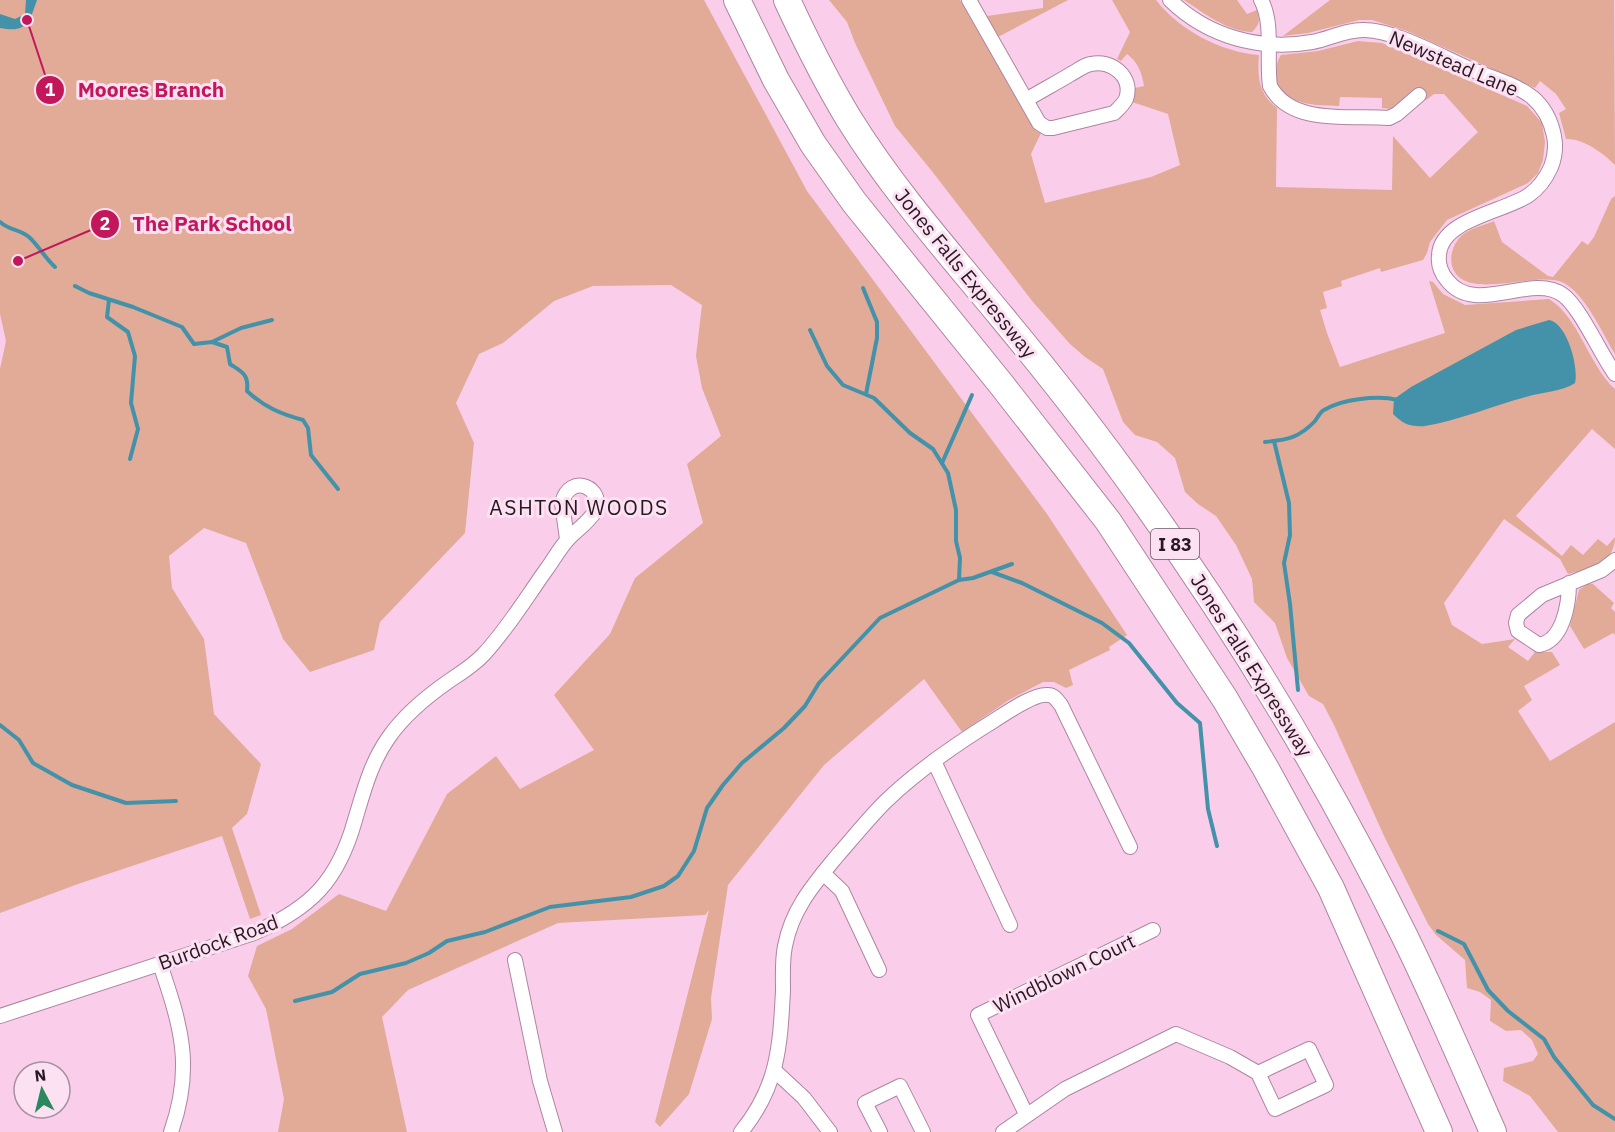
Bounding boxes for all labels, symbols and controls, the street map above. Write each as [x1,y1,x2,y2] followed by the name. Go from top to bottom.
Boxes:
[1385,24,1523,102] street label: Newstead Lane
[35,70,236,109] callout: Moores Branch
[78,75,224,103] text: Moores Branch
[45,78,56,101] text: 1
[889,182,1043,364] street label: Jones Falls Expressway
[90,204,303,243] callout: The Park School
[132,209,292,237] text: The Park School
[100,212,110,235] text: 2
[489,493,669,521] district label: ASHTON WOODS
[1151,529,1199,559] road number: I 83
[1185,568,1319,762] street label: Jones Falls Expressway
[154,908,282,976] street label: Burdock Road
[989,927,1139,1019] street label: Windblown Court
[12,1060,72,1120] north arrow
[33,1064,47,1086] text: N

